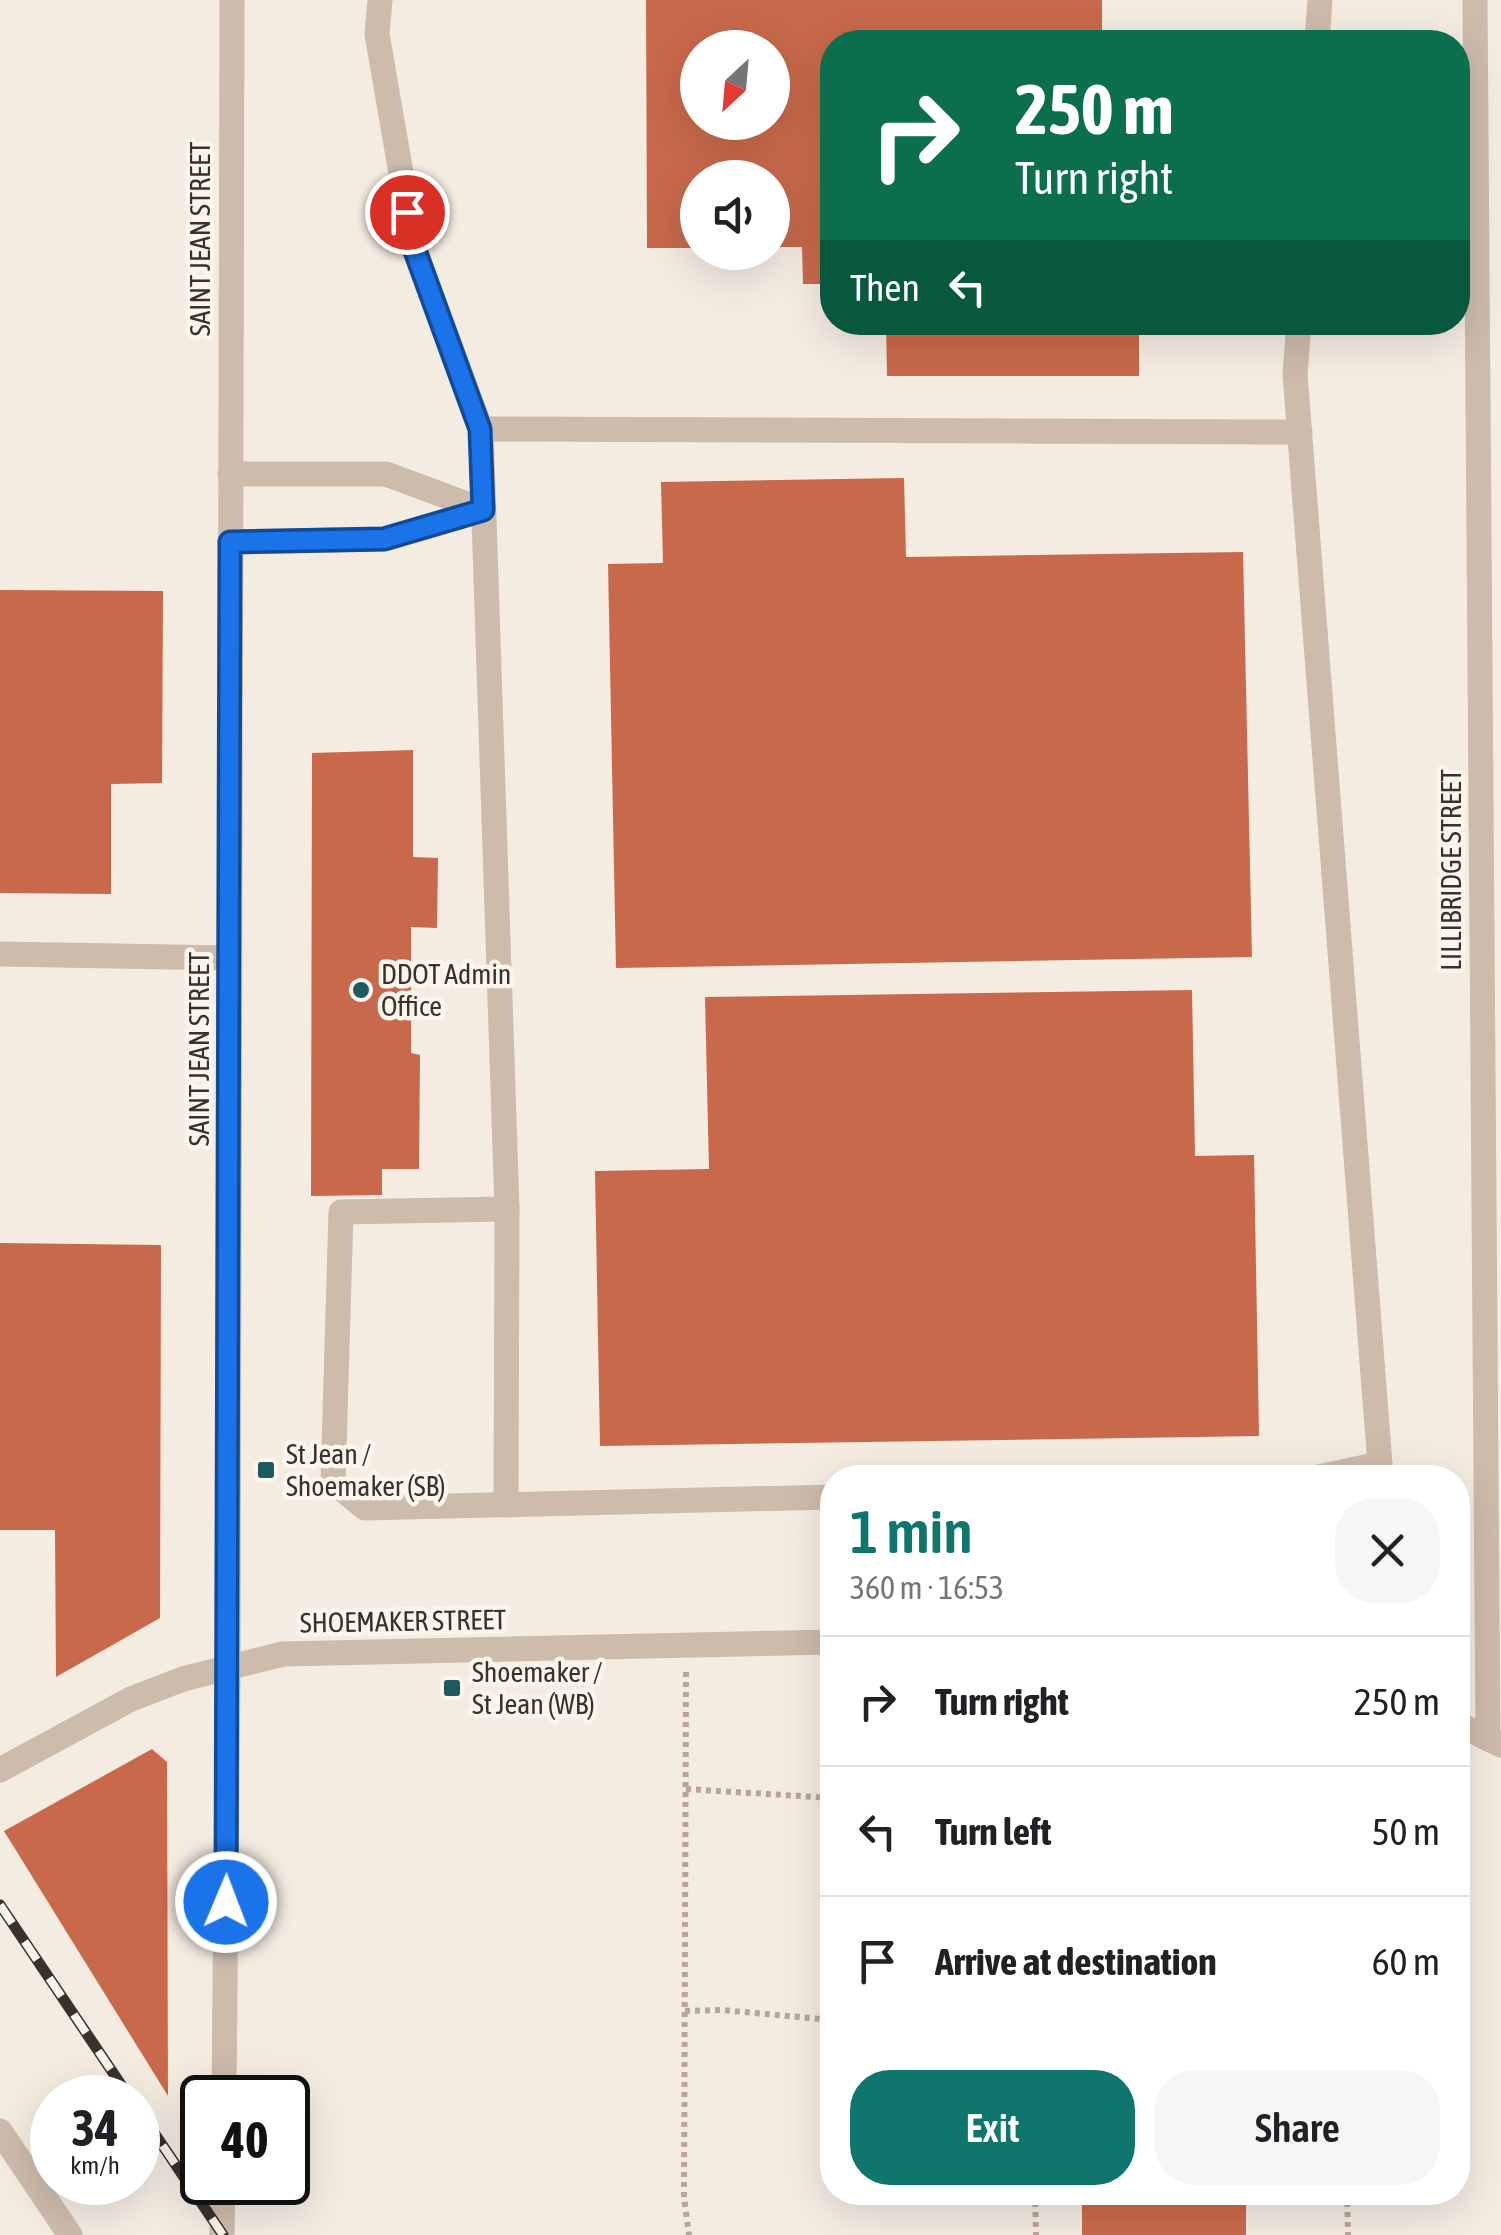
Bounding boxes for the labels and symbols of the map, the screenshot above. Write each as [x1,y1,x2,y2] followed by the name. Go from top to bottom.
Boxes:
[680,30,790,140] north arrow
[184,142,216,336] street label: SAINT JEAN STREET
[365,170,450,255] pin
[1435,769,1467,971] street label: LILLIBRIDGE STREET
[183,952,215,1146] street label: SAINT JEAN STREET
[381,958,511,1022] place label: DDOT Admin Office
[350,979,372,1001] marker: DDOT Admin Office
[286,1438,445,1502] place label: St Jean / Shoemaker (SB)
[255,1459,277,1481] marker: St Jean / Shoemaker (SB)
[299,1603,507,1639] street label: SHOEMAKER STREET
[472,1656,602,1720] place label: Shoemaker / St Jean (WB)
[441,1677,463,1699] marker: Shoemaker / St Jean (WB)
[174,1850,278,1954] position arrow
[180,2075,310,2205] speed limit sign: 40

